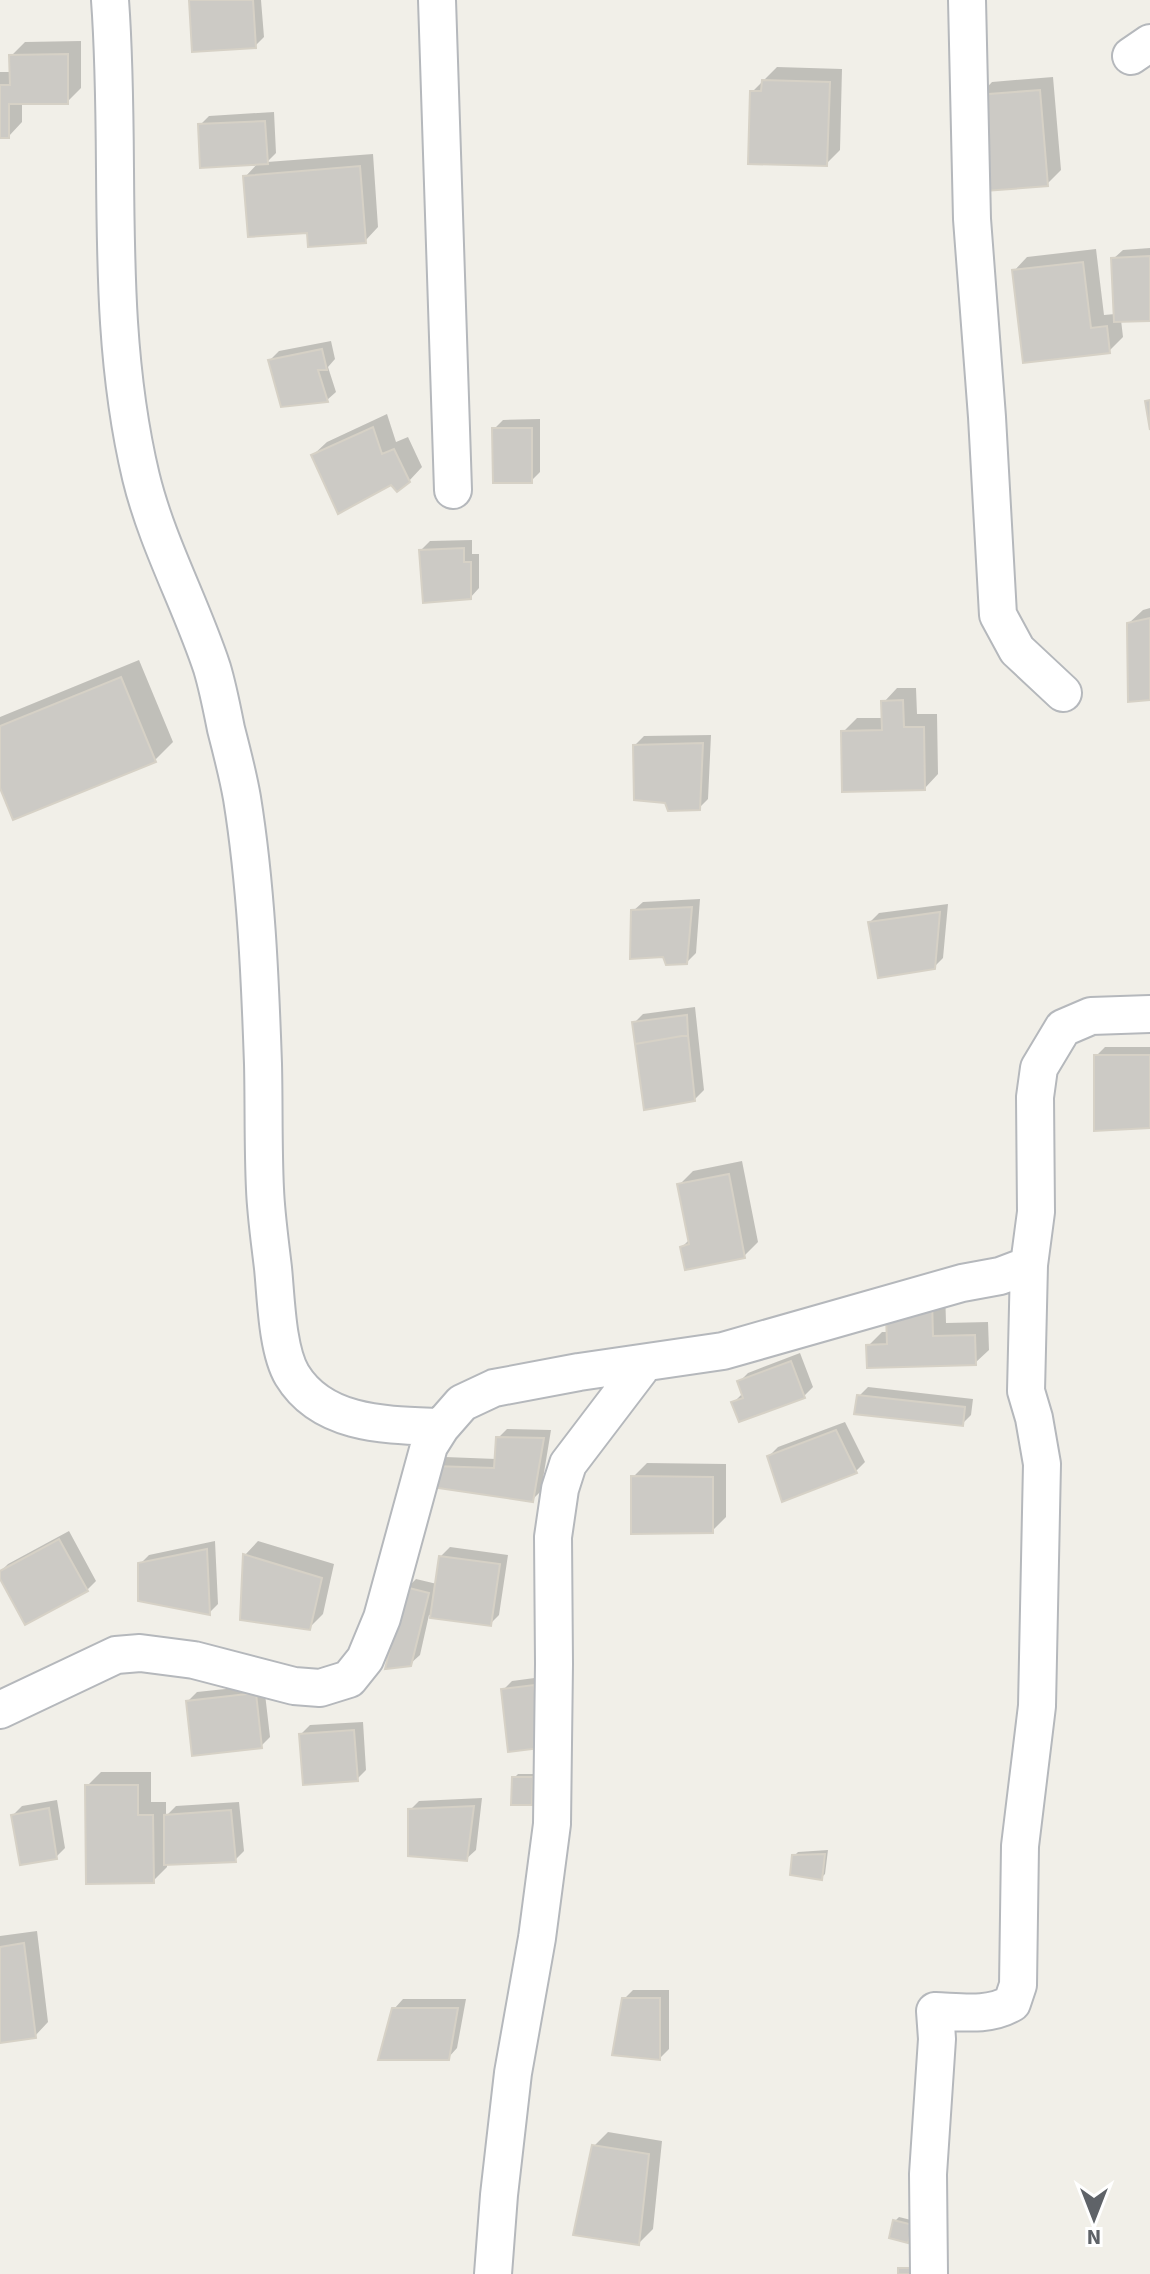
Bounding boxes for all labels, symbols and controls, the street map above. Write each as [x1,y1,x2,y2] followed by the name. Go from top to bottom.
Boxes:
[1054,2178,1134,2258] north arrow
[1087,2221,1101,2253] text: N

